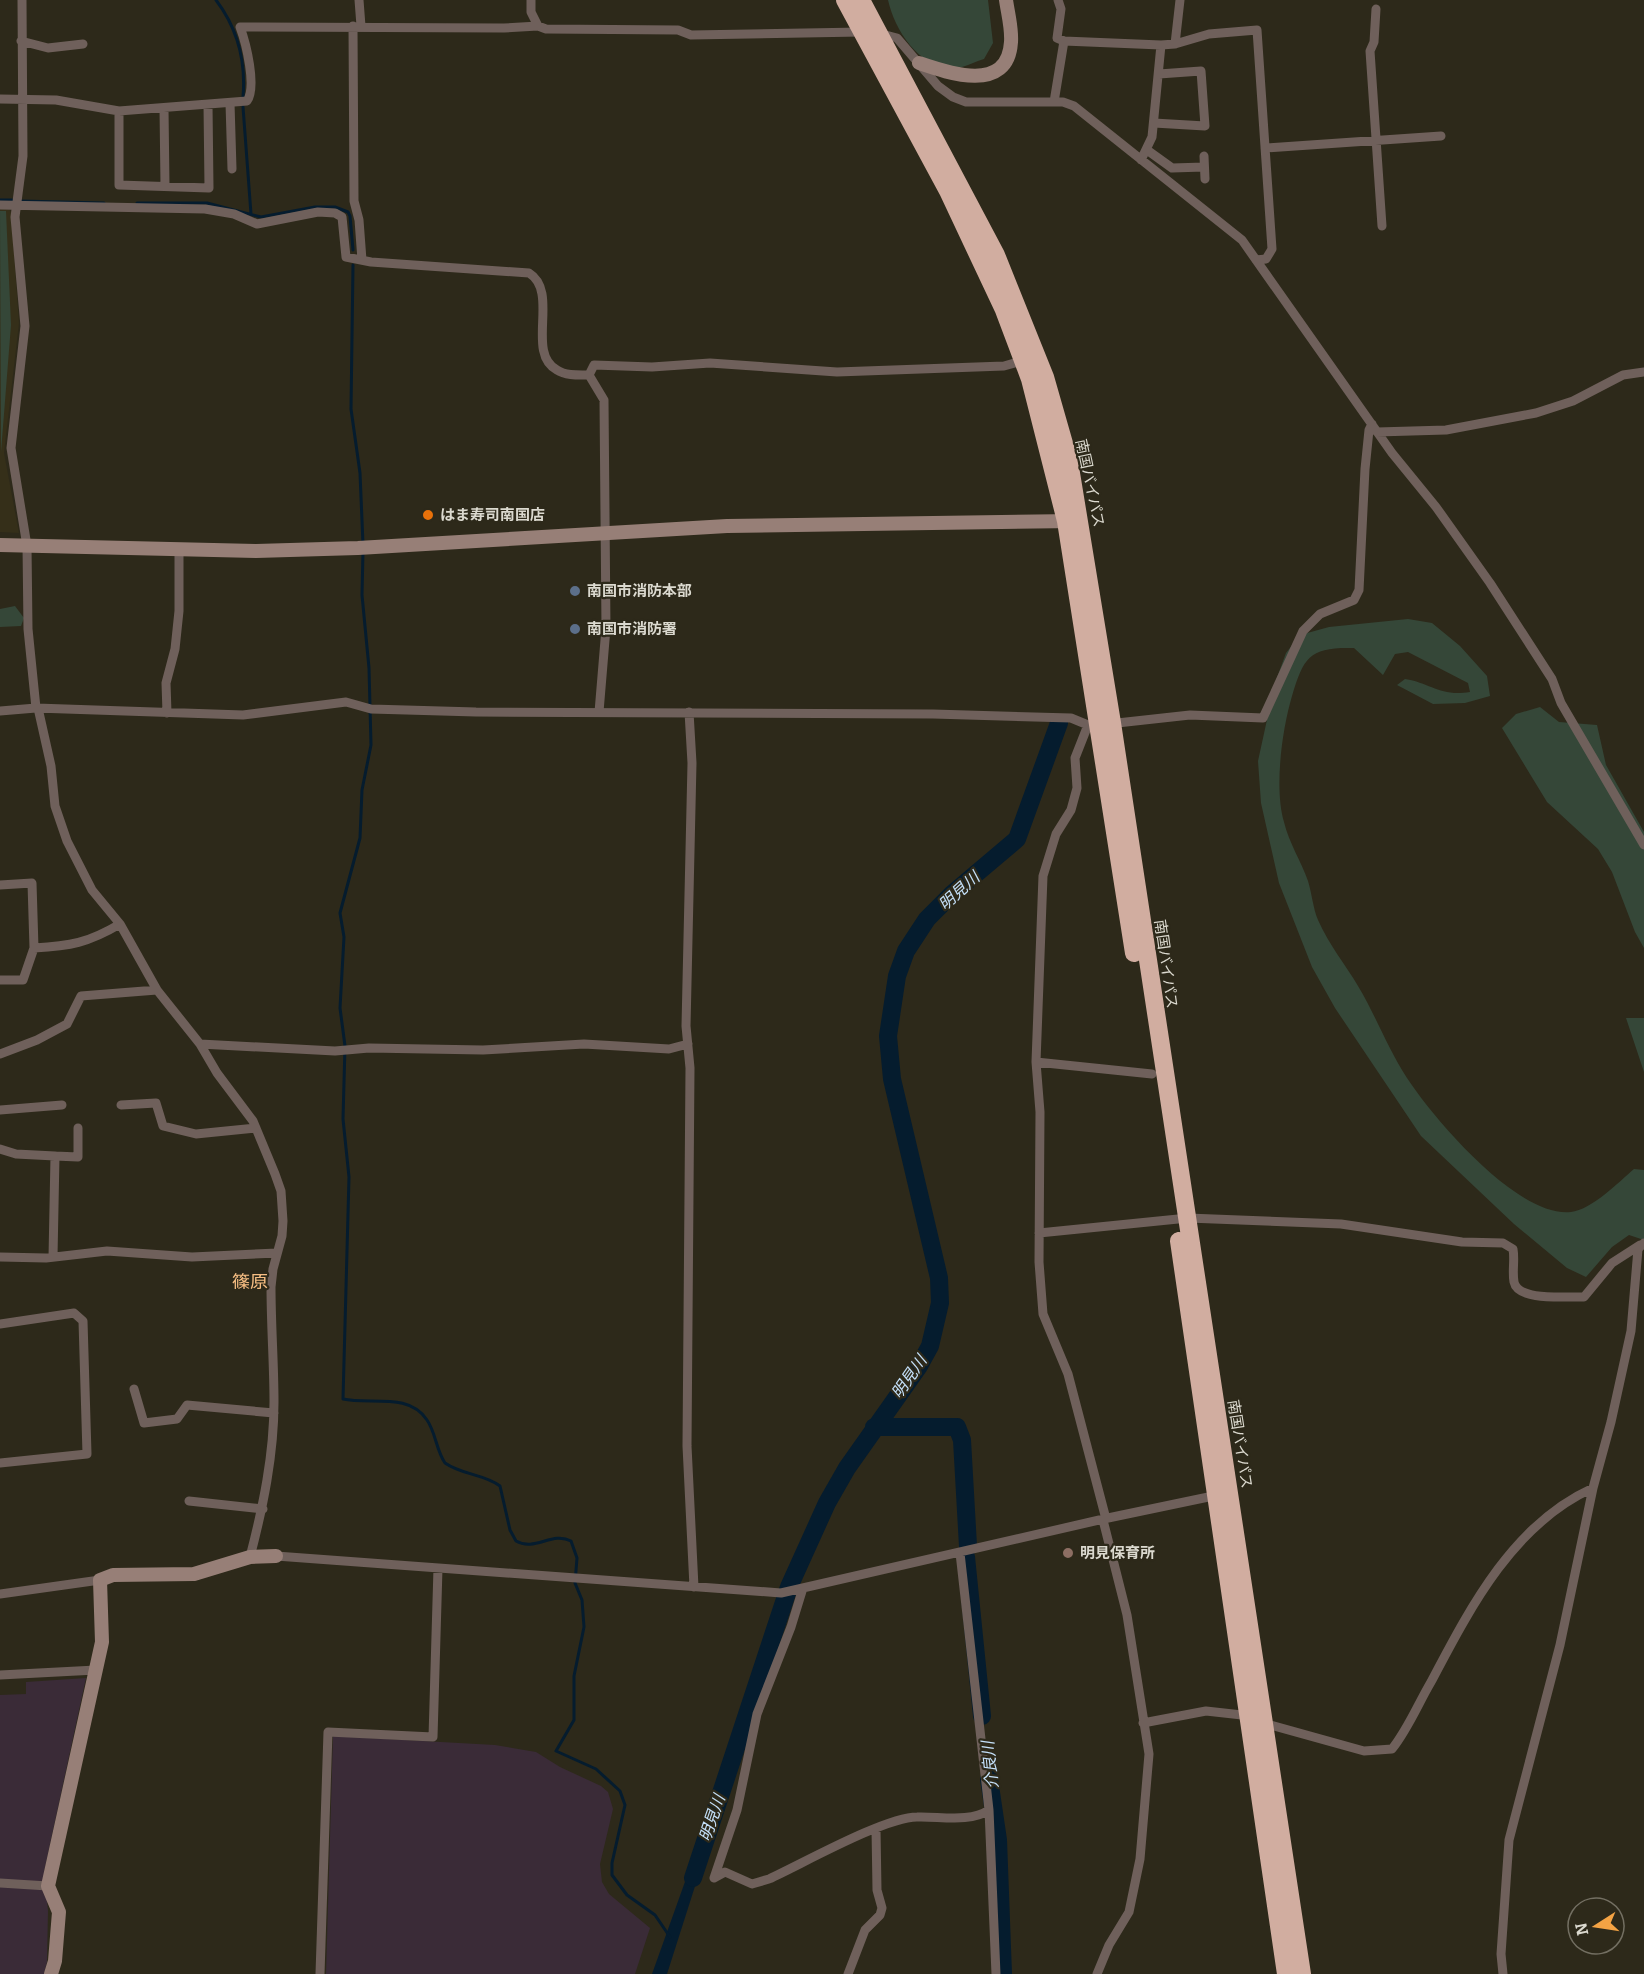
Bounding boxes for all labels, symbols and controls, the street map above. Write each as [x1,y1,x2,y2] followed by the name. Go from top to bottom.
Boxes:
[1072,437,1108,529] street label: 南国バイパス
[440,506,545,524] place label: はま寿司南国店
[421,508,435,522] marker: はま寿司南国店
[587,582,692,600] place label: 南国市消防本部
[568,584,582,598] marker: 南国市消防本部
[587,620,677,638] place label: 南国市消防署
[568,622,582,636] marker: 南国市消防署
[935,867,985,914] water label: 明見川
[1151,918,1181,1010] street label: 南国バイパス
[232,1271,268,1293] district label: 篠原
[887,1350,932,1402] water label: 明見川
[1224,1398,1256,1490] street label: 南国バイパス
[1080,1544,1155,1562] place label: 明見保育所
[1061,1546,1075,1560] marker: 明見保育所
[978,1738,1002,1790] water label: 介良川
[695,1790,729,1844] water label: 明見川
[1566,1896,1626,1956] north arrow
[1571,1921,1592,1937] text: N

